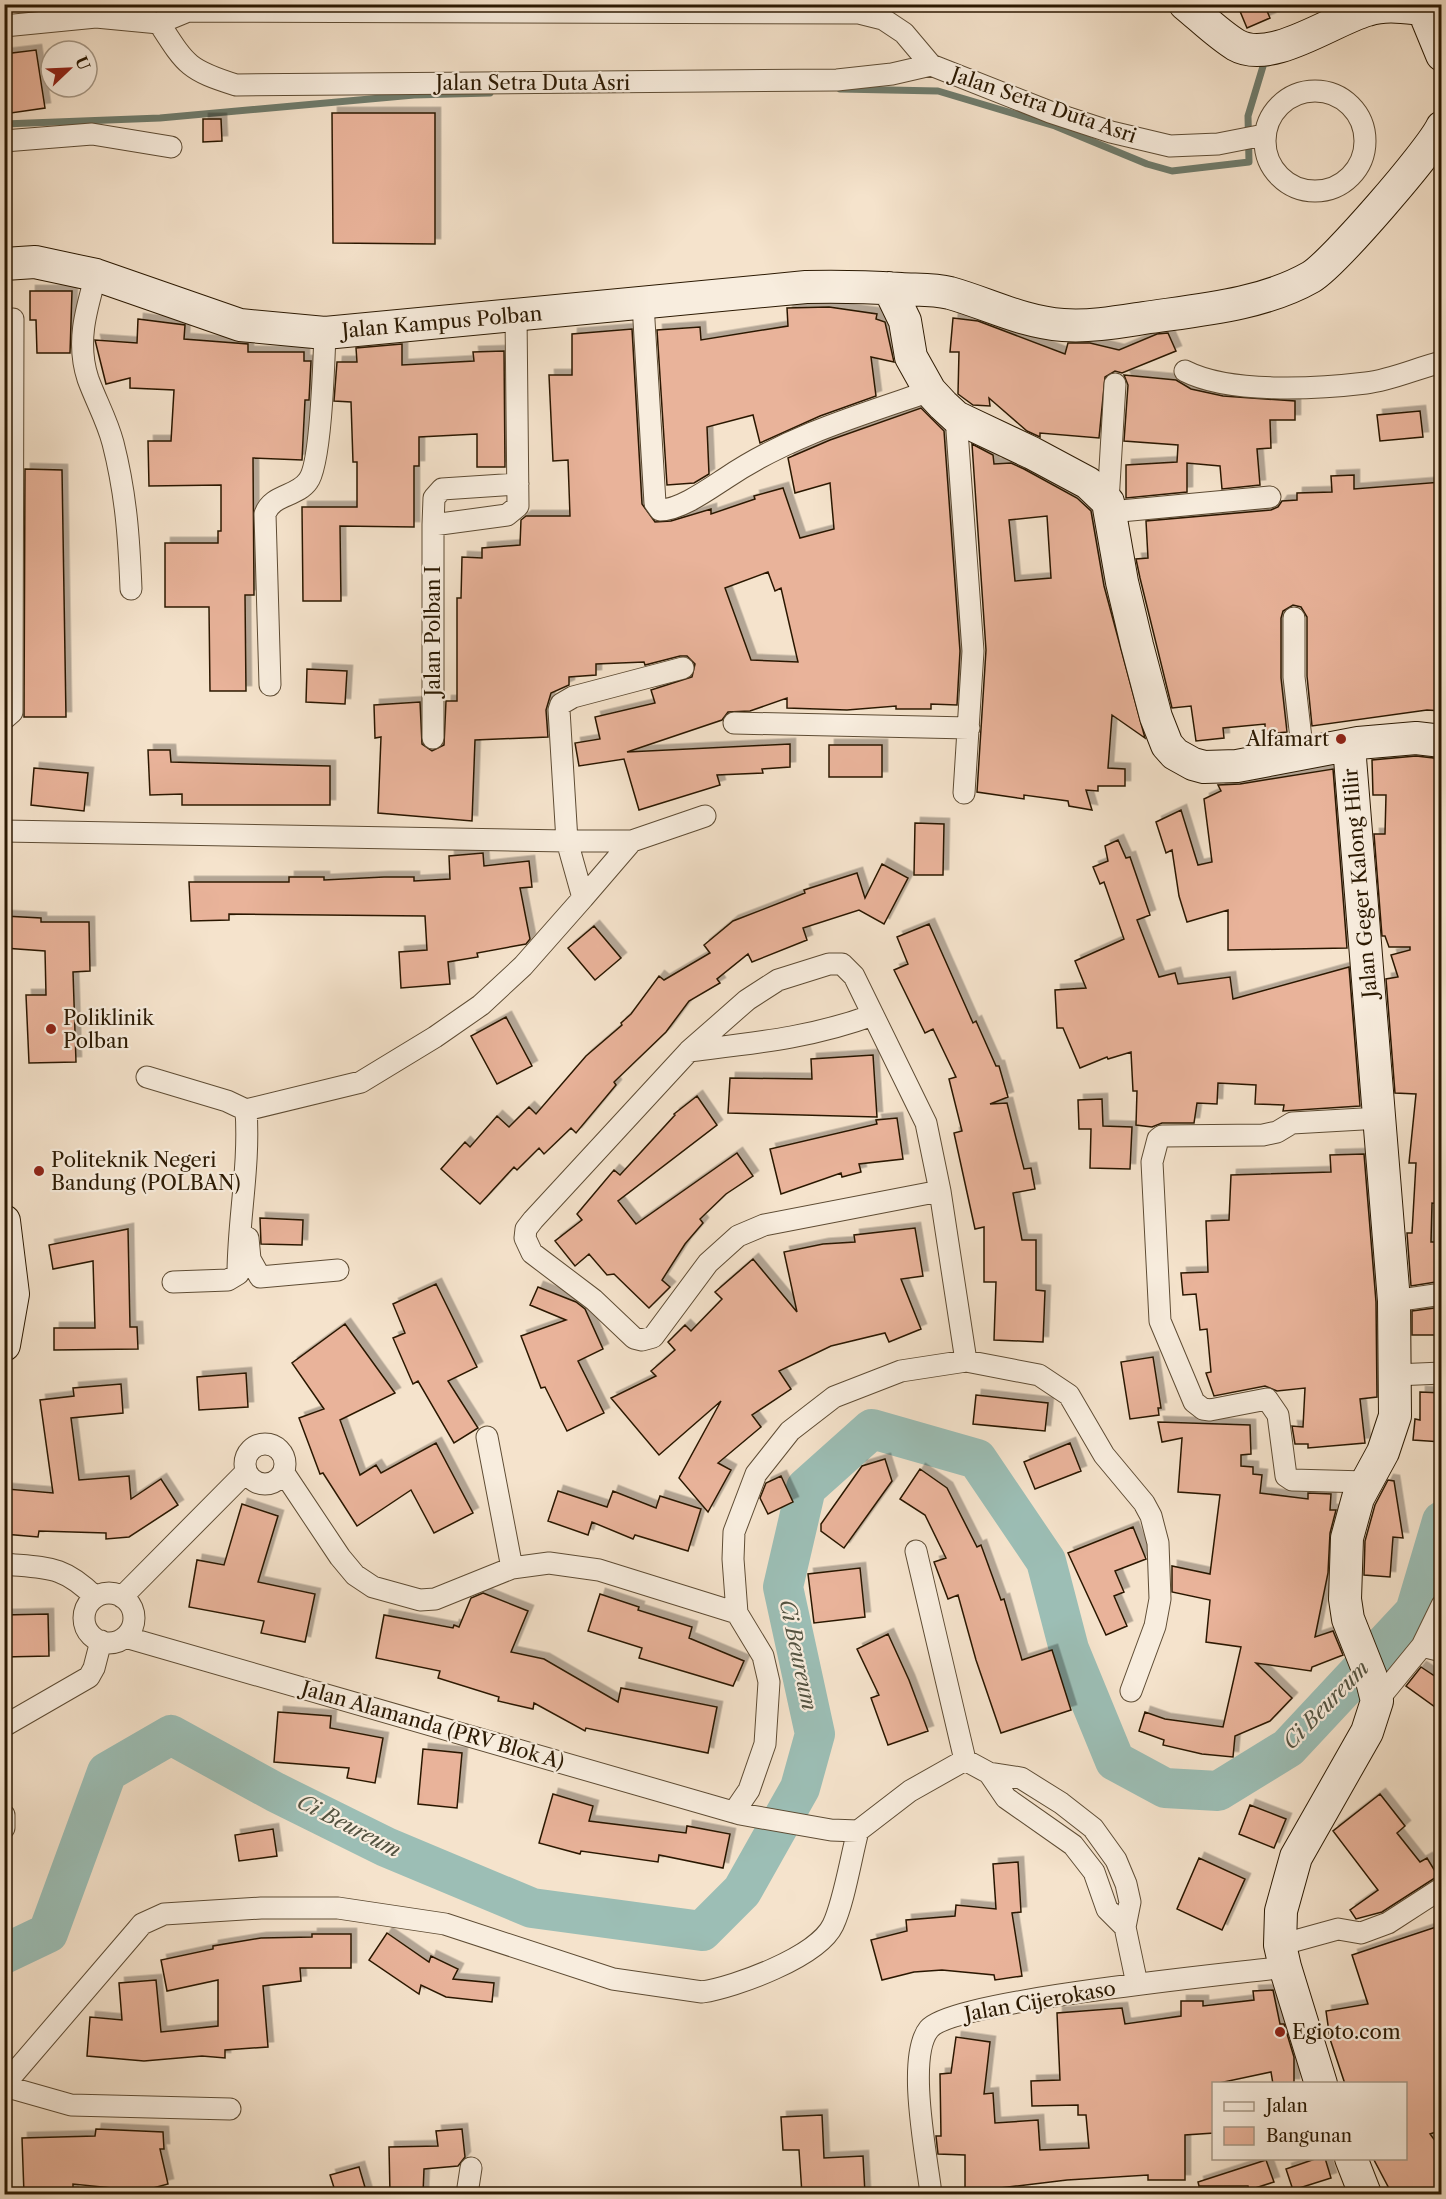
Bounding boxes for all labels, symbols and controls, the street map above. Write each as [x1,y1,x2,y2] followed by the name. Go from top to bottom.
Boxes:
[39,39,99,99] north arrow
[71,53,95,73] text: U
[945,61,1140,148] street label: Jalan Setra Duta Asri
[433,71,630,95] street label: Jalan Setra Duta Asri
[338,301,544,343] street label: Jalan Kampus Polban
[421,566,445,699] street label: Jalan Polban I
[1245,727,1329,751] place label: Alfamart
[1334,732,1348,746] marker: Alfamart
[1338,767,1382,1002] street label: Jalan Geger Kalong Hilir
[63,1006,155,1053] place label: Poliklinik Polban
[44,1022,58,1036] marker: Poliklinik Polban
[51,1148,241,1195] place label: Politeknik Negeri Bandung (POLBAN)
[32,1164,46,1178] marker: Politeknik Negeri Bandung (POLBAN)
[775,1597,822,1713] water label: Ci Beureum
[1277,1655,1374,1754] water label: Ci Beureum
[296,1675,567,1774] street label: Jalan Alamanda (PRV Blok A)
[293,1789,405,1862] water label: Ci Beureum
[960,1976,1118,2027] street label: Jalan Cijerokaso
[1292,2020,1401,2044] place label: Egioto.com
[1273,2025,1287,2039] marker: Egioto.com
[1212,2082,1407,2160] legend
[1263,2095,1308,2117] text: Jalan
[1266,2125,1352,2147] text: Bangunan

